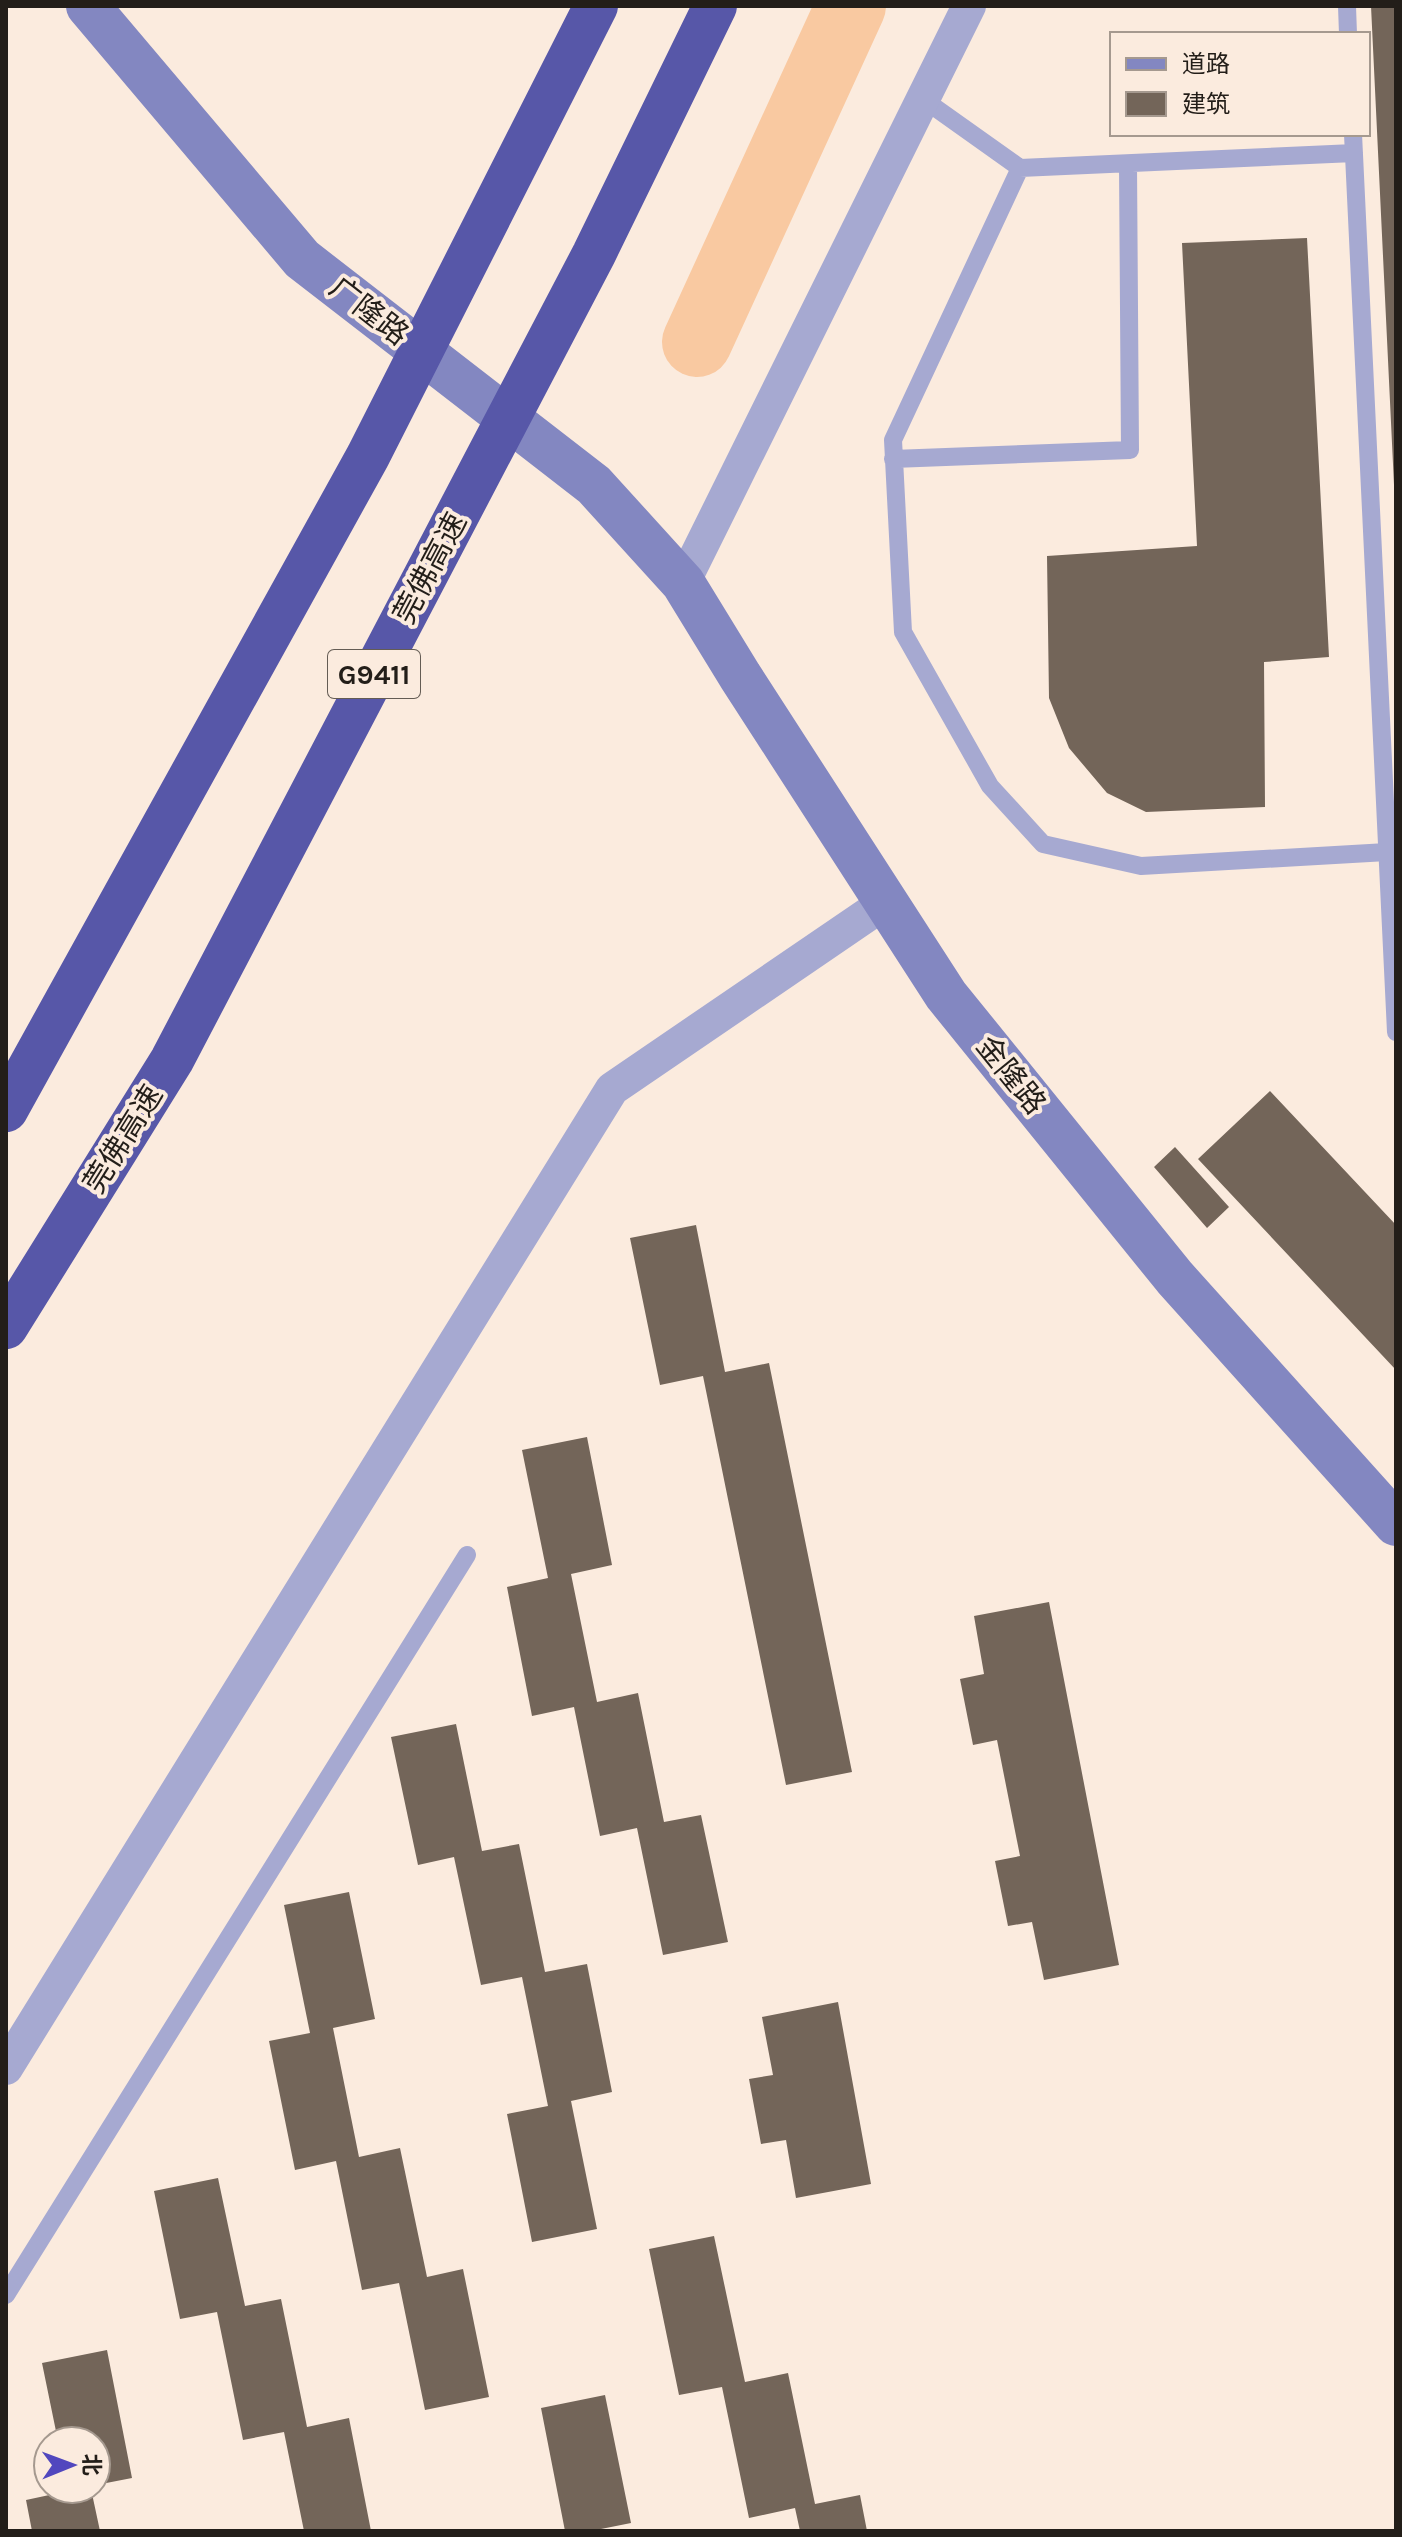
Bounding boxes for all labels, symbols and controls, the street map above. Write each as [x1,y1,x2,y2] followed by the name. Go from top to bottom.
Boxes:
[1110,32,1370,136] legend
[1182,50,1230,78] text: 道路
[1182,90,1230,118] text: 建筑
[322,269,416,353] street label: 广隆路
[386,507,474,629] street label: 莞佛高速
[328,650,420,698] road number: G9411
[969,1029,1053,1121] street label: 金隆路
[76,1079,170,1199] street label: 莞佛高速
[32,2425,112,2505] north arrow
[78,2453,104,2476] text: 北

